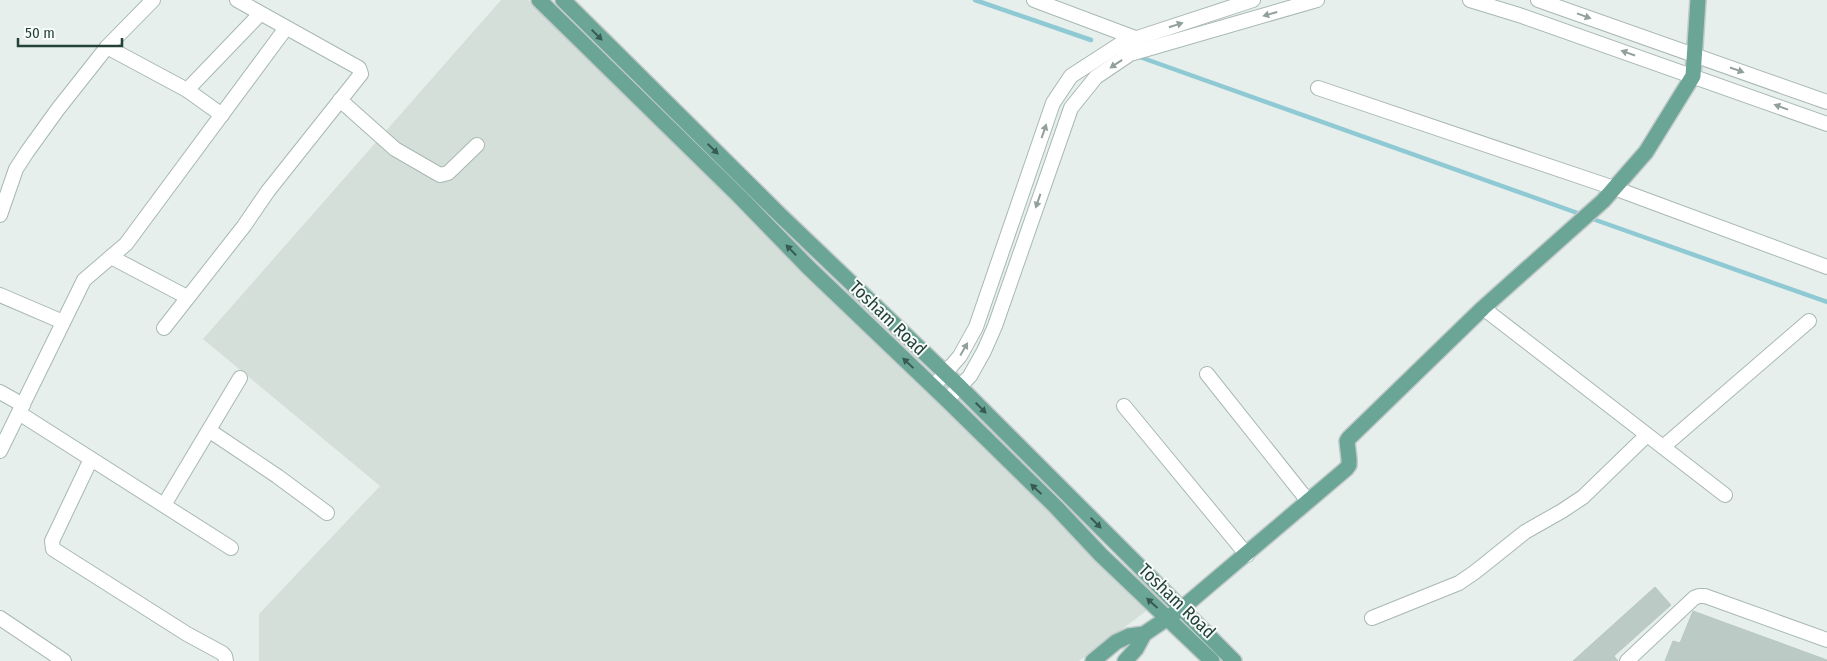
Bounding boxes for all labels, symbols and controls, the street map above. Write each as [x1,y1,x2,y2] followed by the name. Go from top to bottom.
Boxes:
[1262,10,1277,18] one-way arrow
[1576,13,1591,20] one-way arrow
[18,15,121,47] scale bar
[1169,21,1184,28] one-way arrow
[25,24,55,42] text: 50 m
[591,29,603,41] one-way arrow
[1620,49,1635,57] one-way arrow
[1109,59,1123,69] one-way arrow
[1729,67,1744,75] one-way arrow
[1773,103,1788,111] one-way arrow
[1040,123,1048,138] one-way arrow
[707,143,719,155] one-way arrow
[1034,194,1042,209] one-way arrow
[785,244,797,256] one-way arrow
[845,276,931,360] street label: Tosham Road
[960,343,969,356] one-way arrow
[902,357,914,369] one-way arrow
[975,402,987,414] one-way arrow
[1031,483,1043,495] one-way arrow
[1089,517,1101,529] one-way arrow
[1134,559,1220,643] street label: Tosham Road
[1146,597,1158,609] one-way arrow

